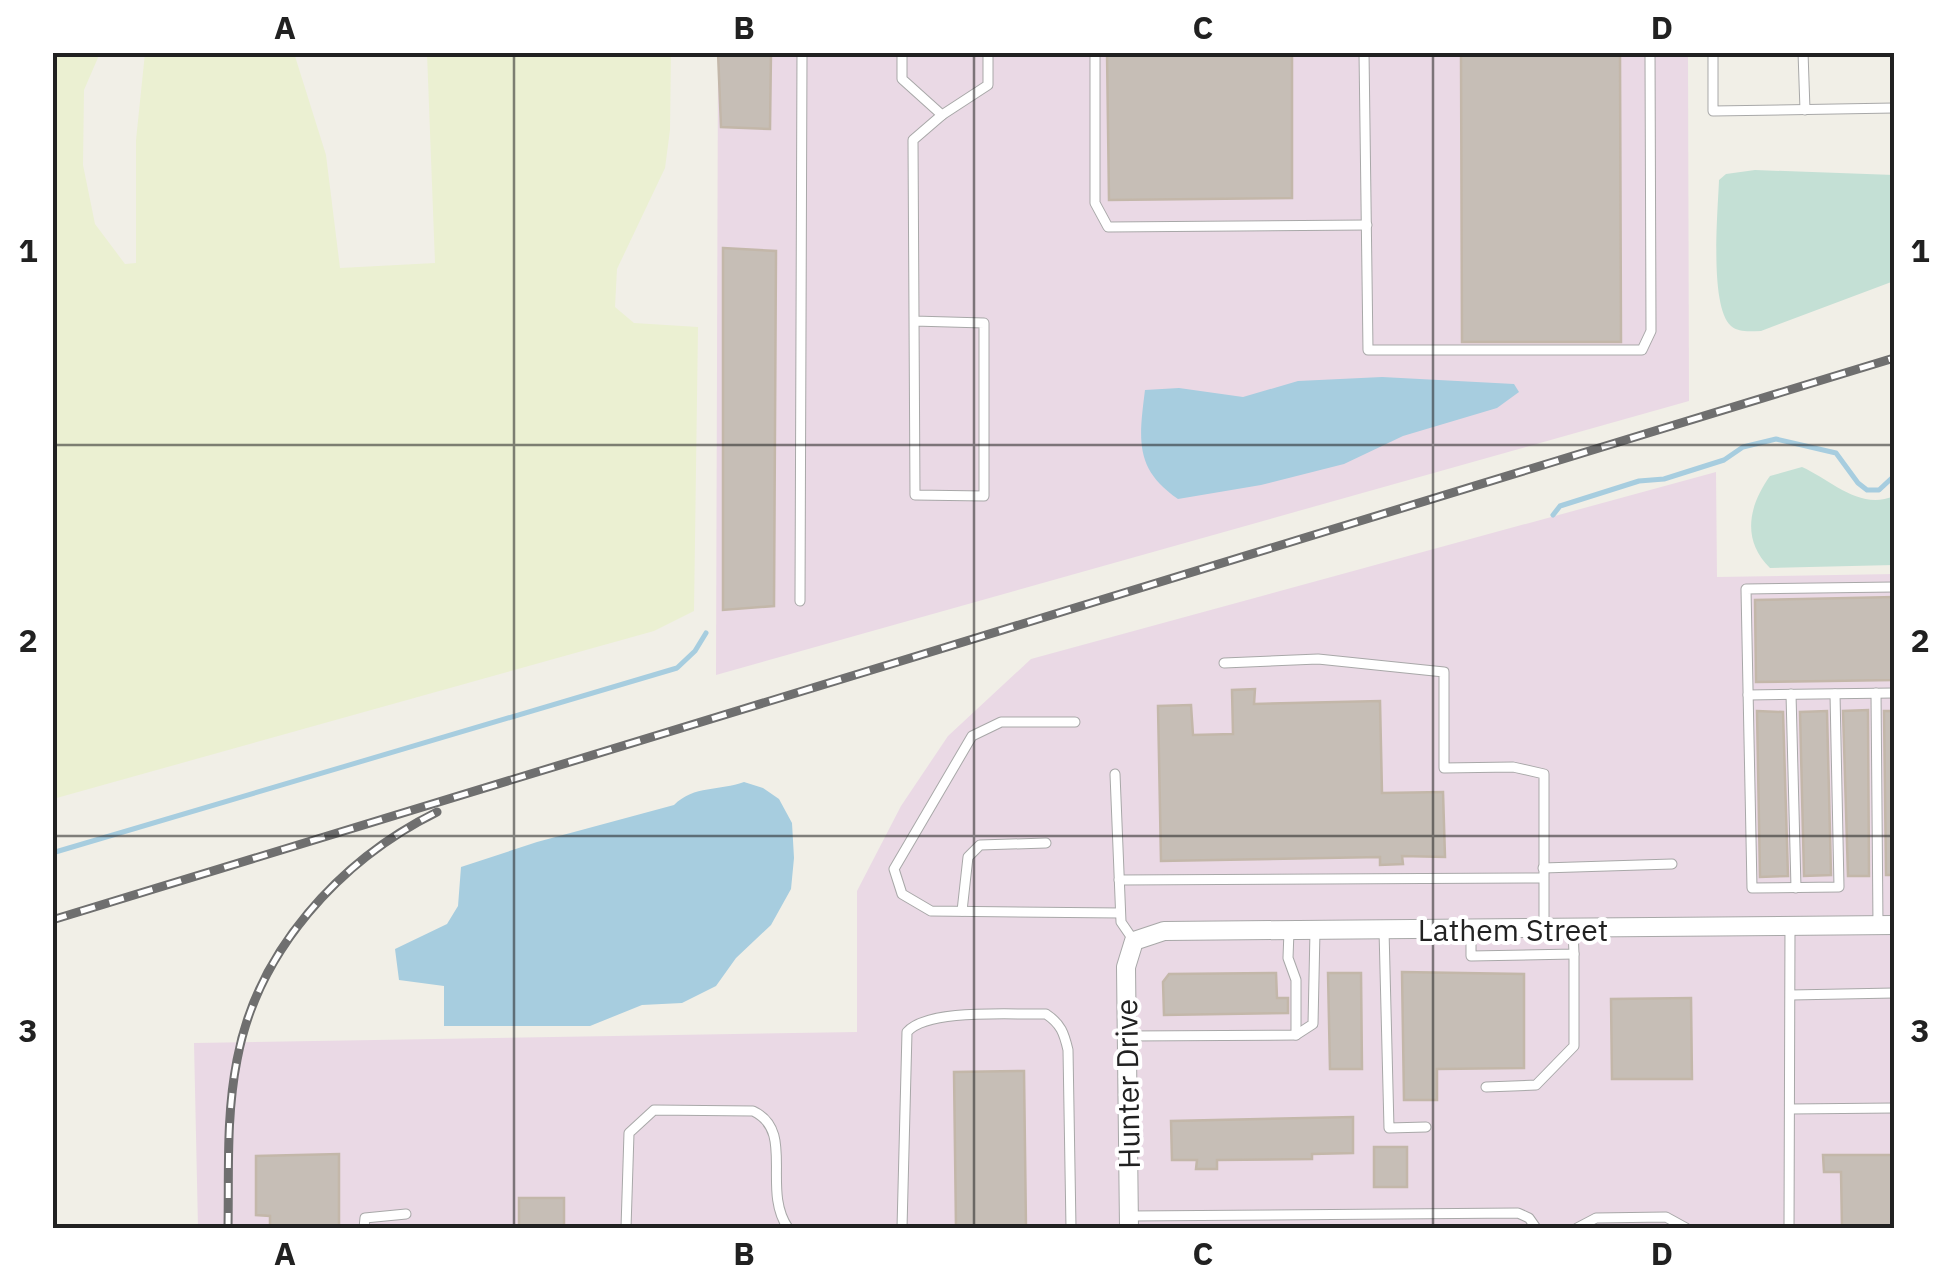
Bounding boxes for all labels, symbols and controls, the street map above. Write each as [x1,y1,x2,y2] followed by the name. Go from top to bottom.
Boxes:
[274,6,296,48] text: A
[733,6,755,48] text: B
[1193,6,1213,48] text: C
[1651,6,1673,48] text: D
[18,229,38,271] text: 1
[1910,229,1930,271] text: 1
[18,619,38,661] text: 2
[1910,619,1930,661] text: 2
[1418,910,1608,949] street label: Lathem Street
[1106,999,1148,1169] street label: Hunter Drive
[18,1009,38,1051] text: 3
[1910,1009,1930,1051] text: 3
[274,1232,296,1274] text: A
[733,1232,755,1274] text: B
[1193,1232,1213,1274] text: C
[1651,1232,1673,1274] text: D

